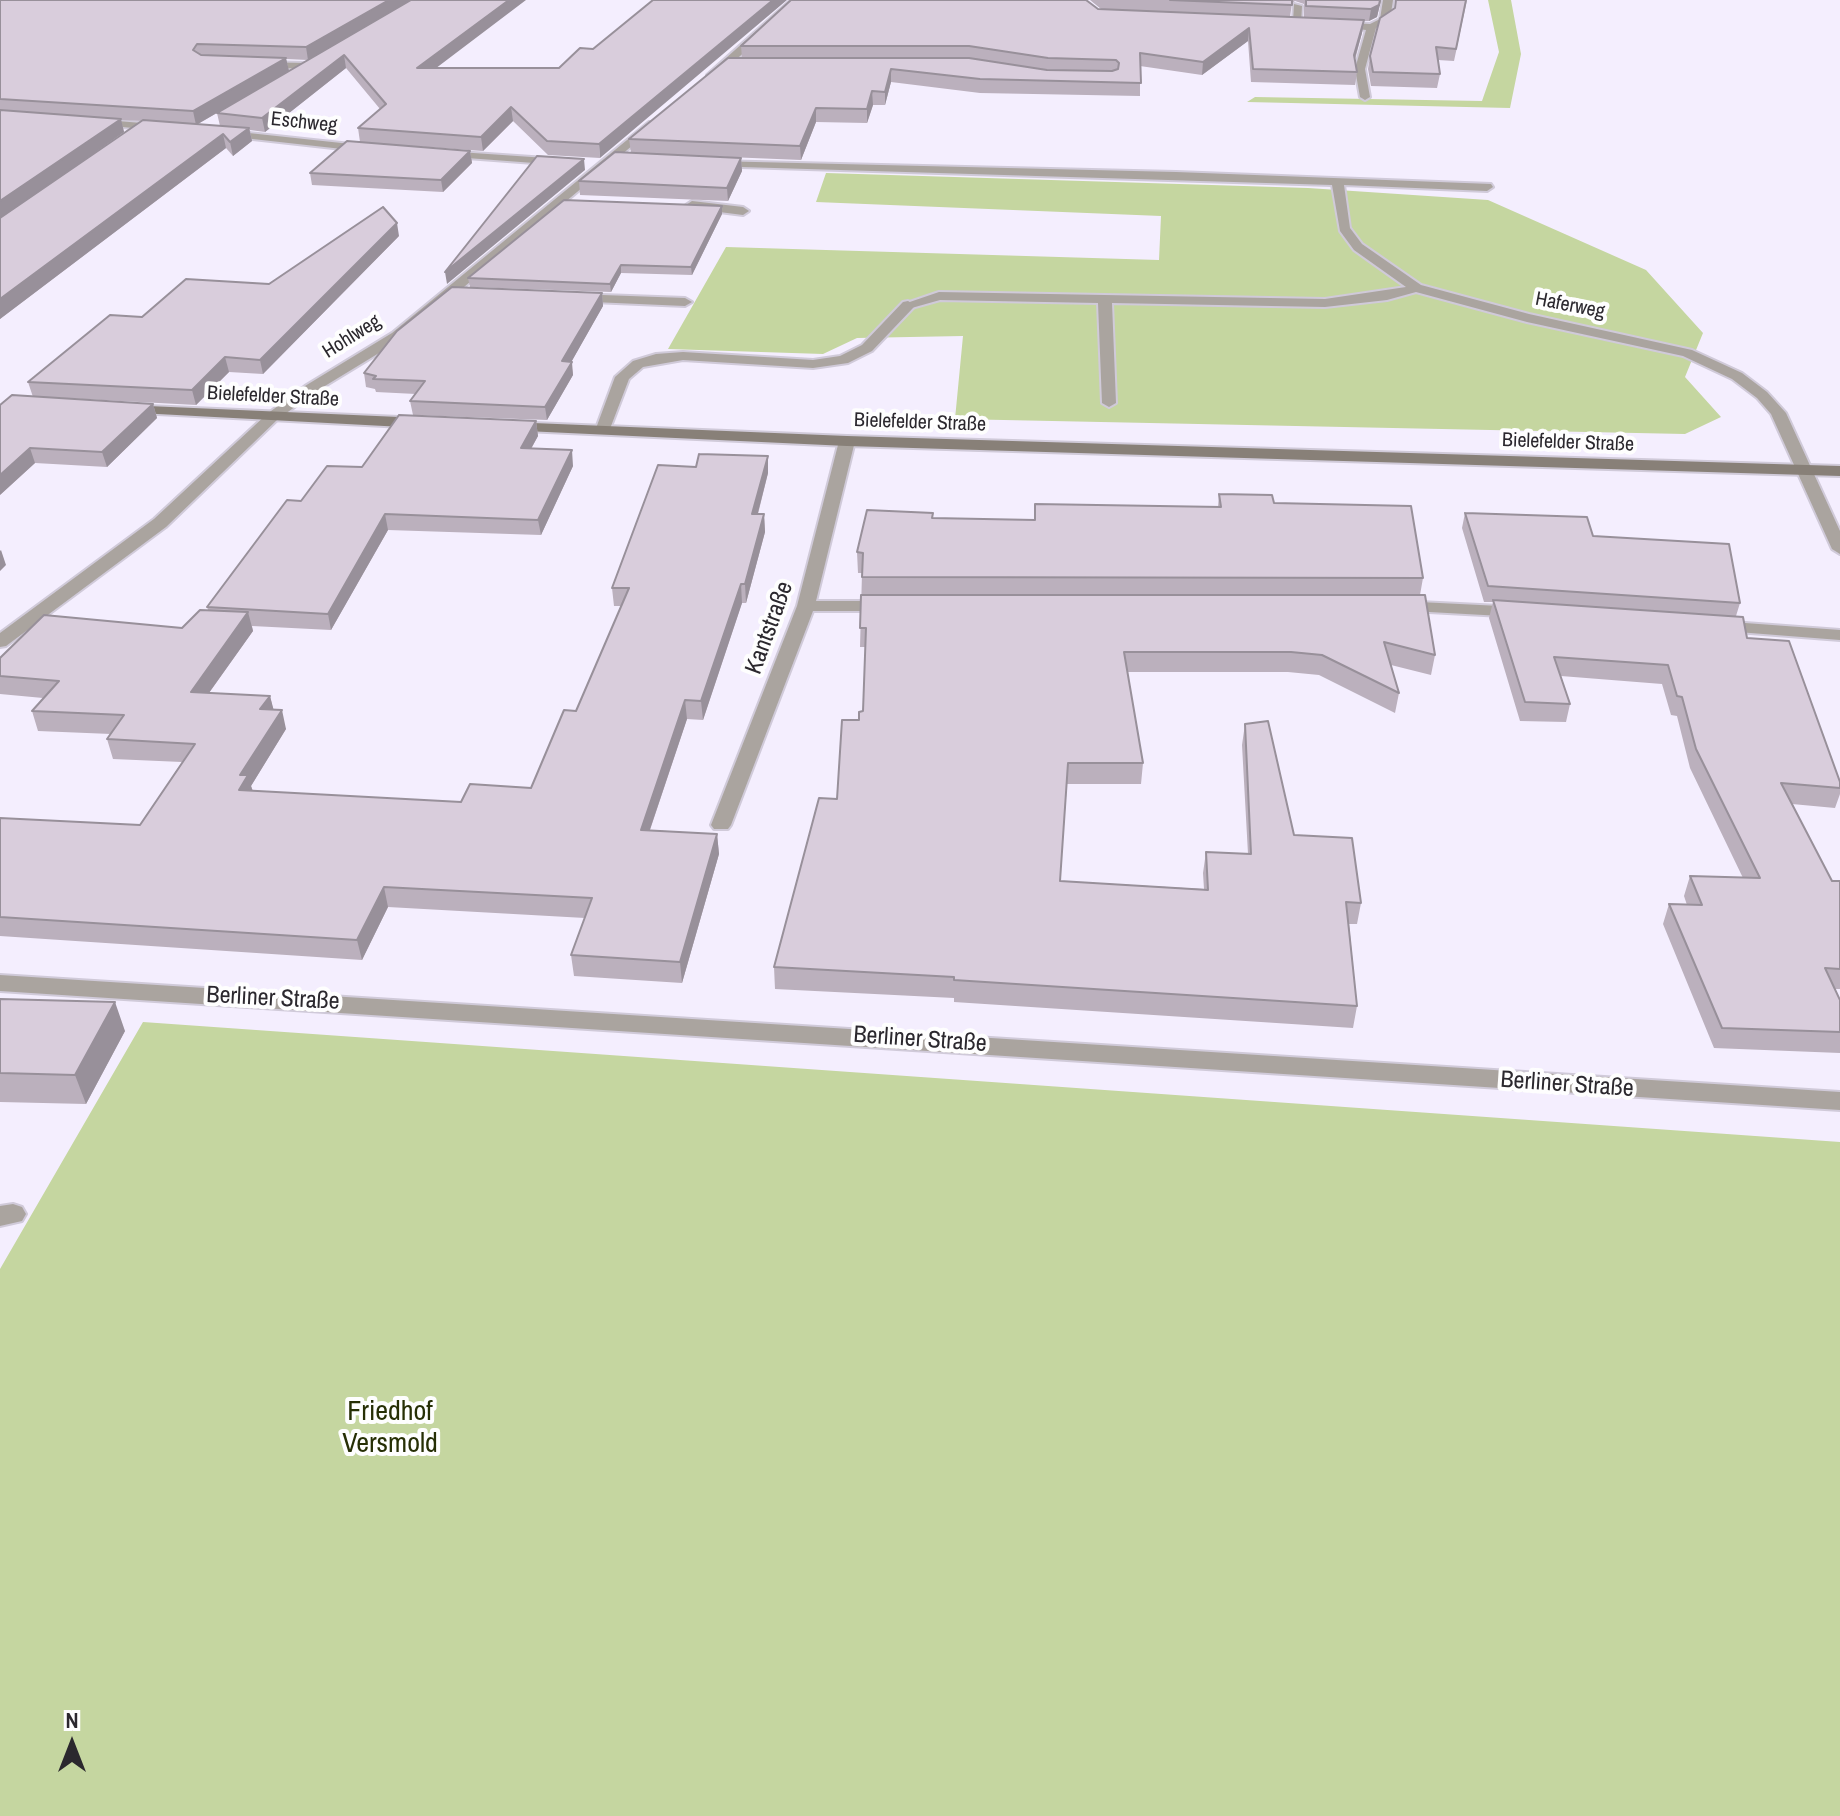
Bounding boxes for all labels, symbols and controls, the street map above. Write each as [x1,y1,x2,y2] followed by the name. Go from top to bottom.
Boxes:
[270,108,338,138] street label: Eschweg
[1533,288,1607,324] street label: Haferweg
[319,310,385,364] street label: Hohlweg
[206,382,340,412] street label: Bielefelder Straße
[854,409,986,437] street label: Bielefelder Straße
[1502,429,1634,457] street label: Bielefelder Straße
[740,578,800,678] street label: Kantstraße
[206,981,340,1017] street label: Berliner Straße
[852,1021,988,1059] street label: Berliner Straße
[1499,1066,1635,1104] street label: Berliner Straße
[342,1395,438,1461] park label: Friedhof Versmold
[32,1704,112,1784] north arrow
[65,1705,79,1735] text: N

